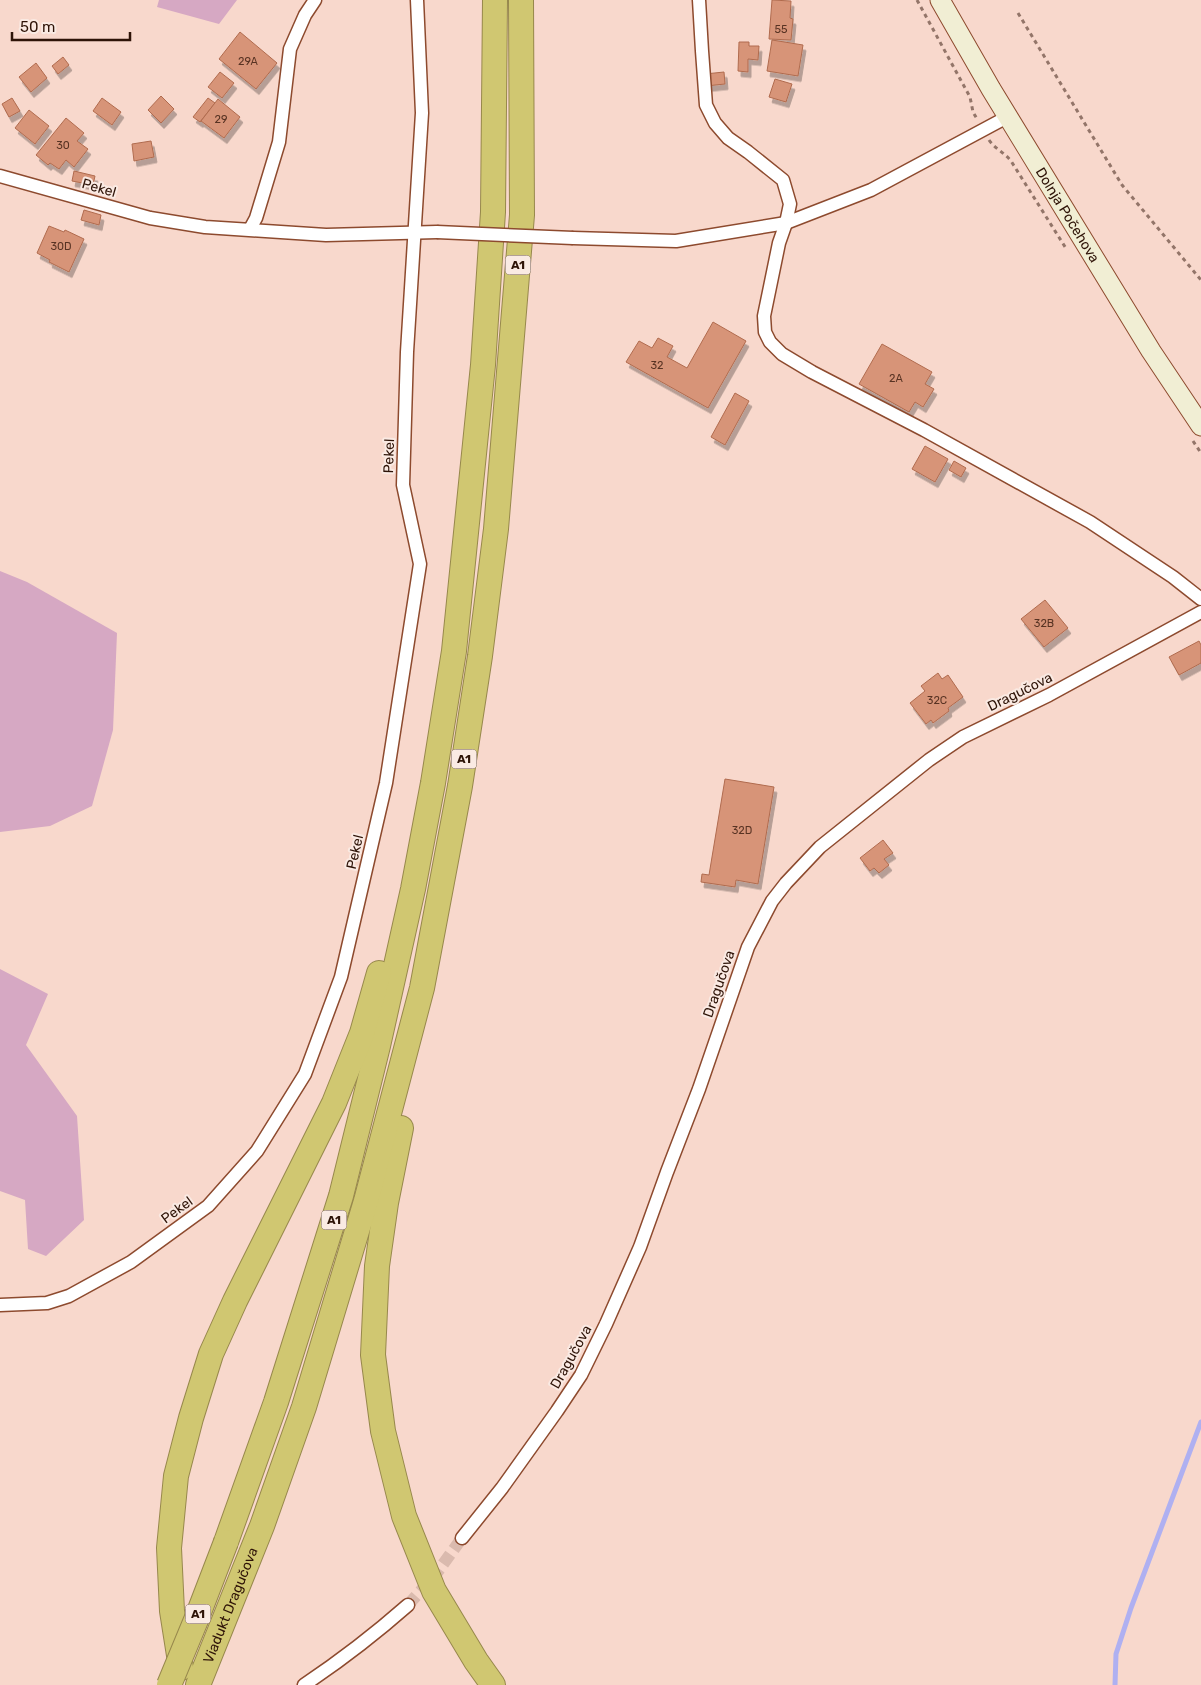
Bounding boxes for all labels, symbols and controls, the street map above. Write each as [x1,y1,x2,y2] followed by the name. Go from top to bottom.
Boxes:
[12,10,130,42] scale bar
[20,18,55,36] text: 50 m
[774,23,788,36] house number: 55
[238,55,259,68] house number: 29A
[215,113,227,126] house number: 29
[56,139,70,152] house number: 30
[1032,164,1103,265] street label: Dolnja Počehova
[80,175,118,201] street label: Pekel
[50,240,72,253] house number: 30D
[506,256,530,274] road number: A1
[650,359,664,372] house number: 32
[889,372,904,385] house number: 2A
[380,438,398,474] street label: Pekel
[1034,617,1054,630] house number: 32B
[985,669,1055,715] street label: Dragučova
[927,694,947,707] house number: 32C
[452,750,476,769] road number: A1
[732,824,752,837] house number: 32D
[343,833,367,871] street label: Pekel
[700,948,738,1020] street label: Dragučova
[158,1193,196,1227] street label: Pekel
[322,1210,346,1230] road number: A1
[547,1322,595,1392] street label: Dragučova
[199,1545,261,1666] street label: Viadukt Dragučova
[186,1605,210,1624] road number: A1

